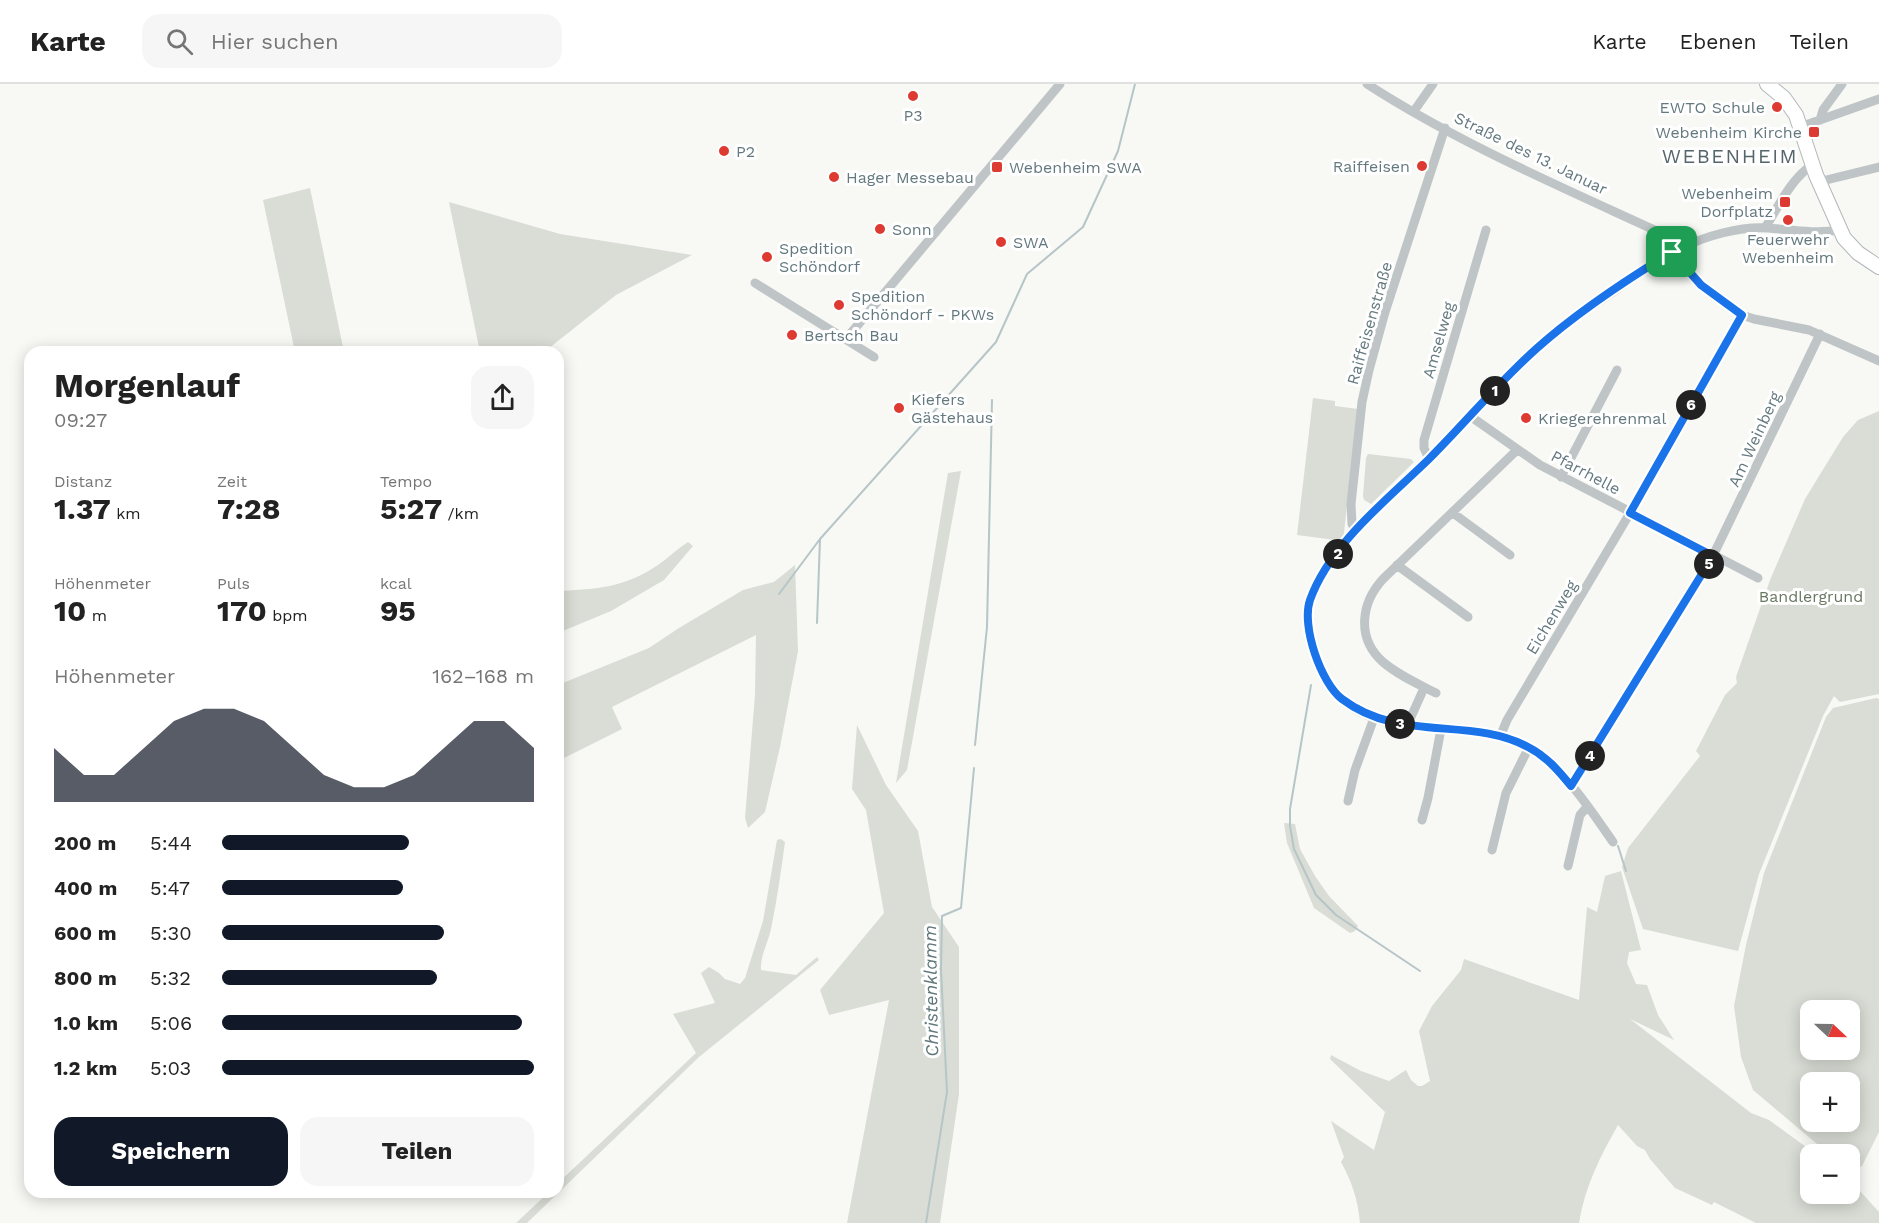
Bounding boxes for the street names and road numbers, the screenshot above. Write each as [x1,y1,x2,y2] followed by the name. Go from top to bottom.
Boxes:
[1451,108,1611,199] street label: Straße des 13. Januar
[1343,259,1396,387] street label: Raiffeisenstraße
[1418,299,1459,381] street label: Amselweg
[1724,388,1785,490] street label: Am Weinberg
[1548,446,1624,499] street label: Pfarrhelle
[1522,576,1581,658] street label: Eichenweg

